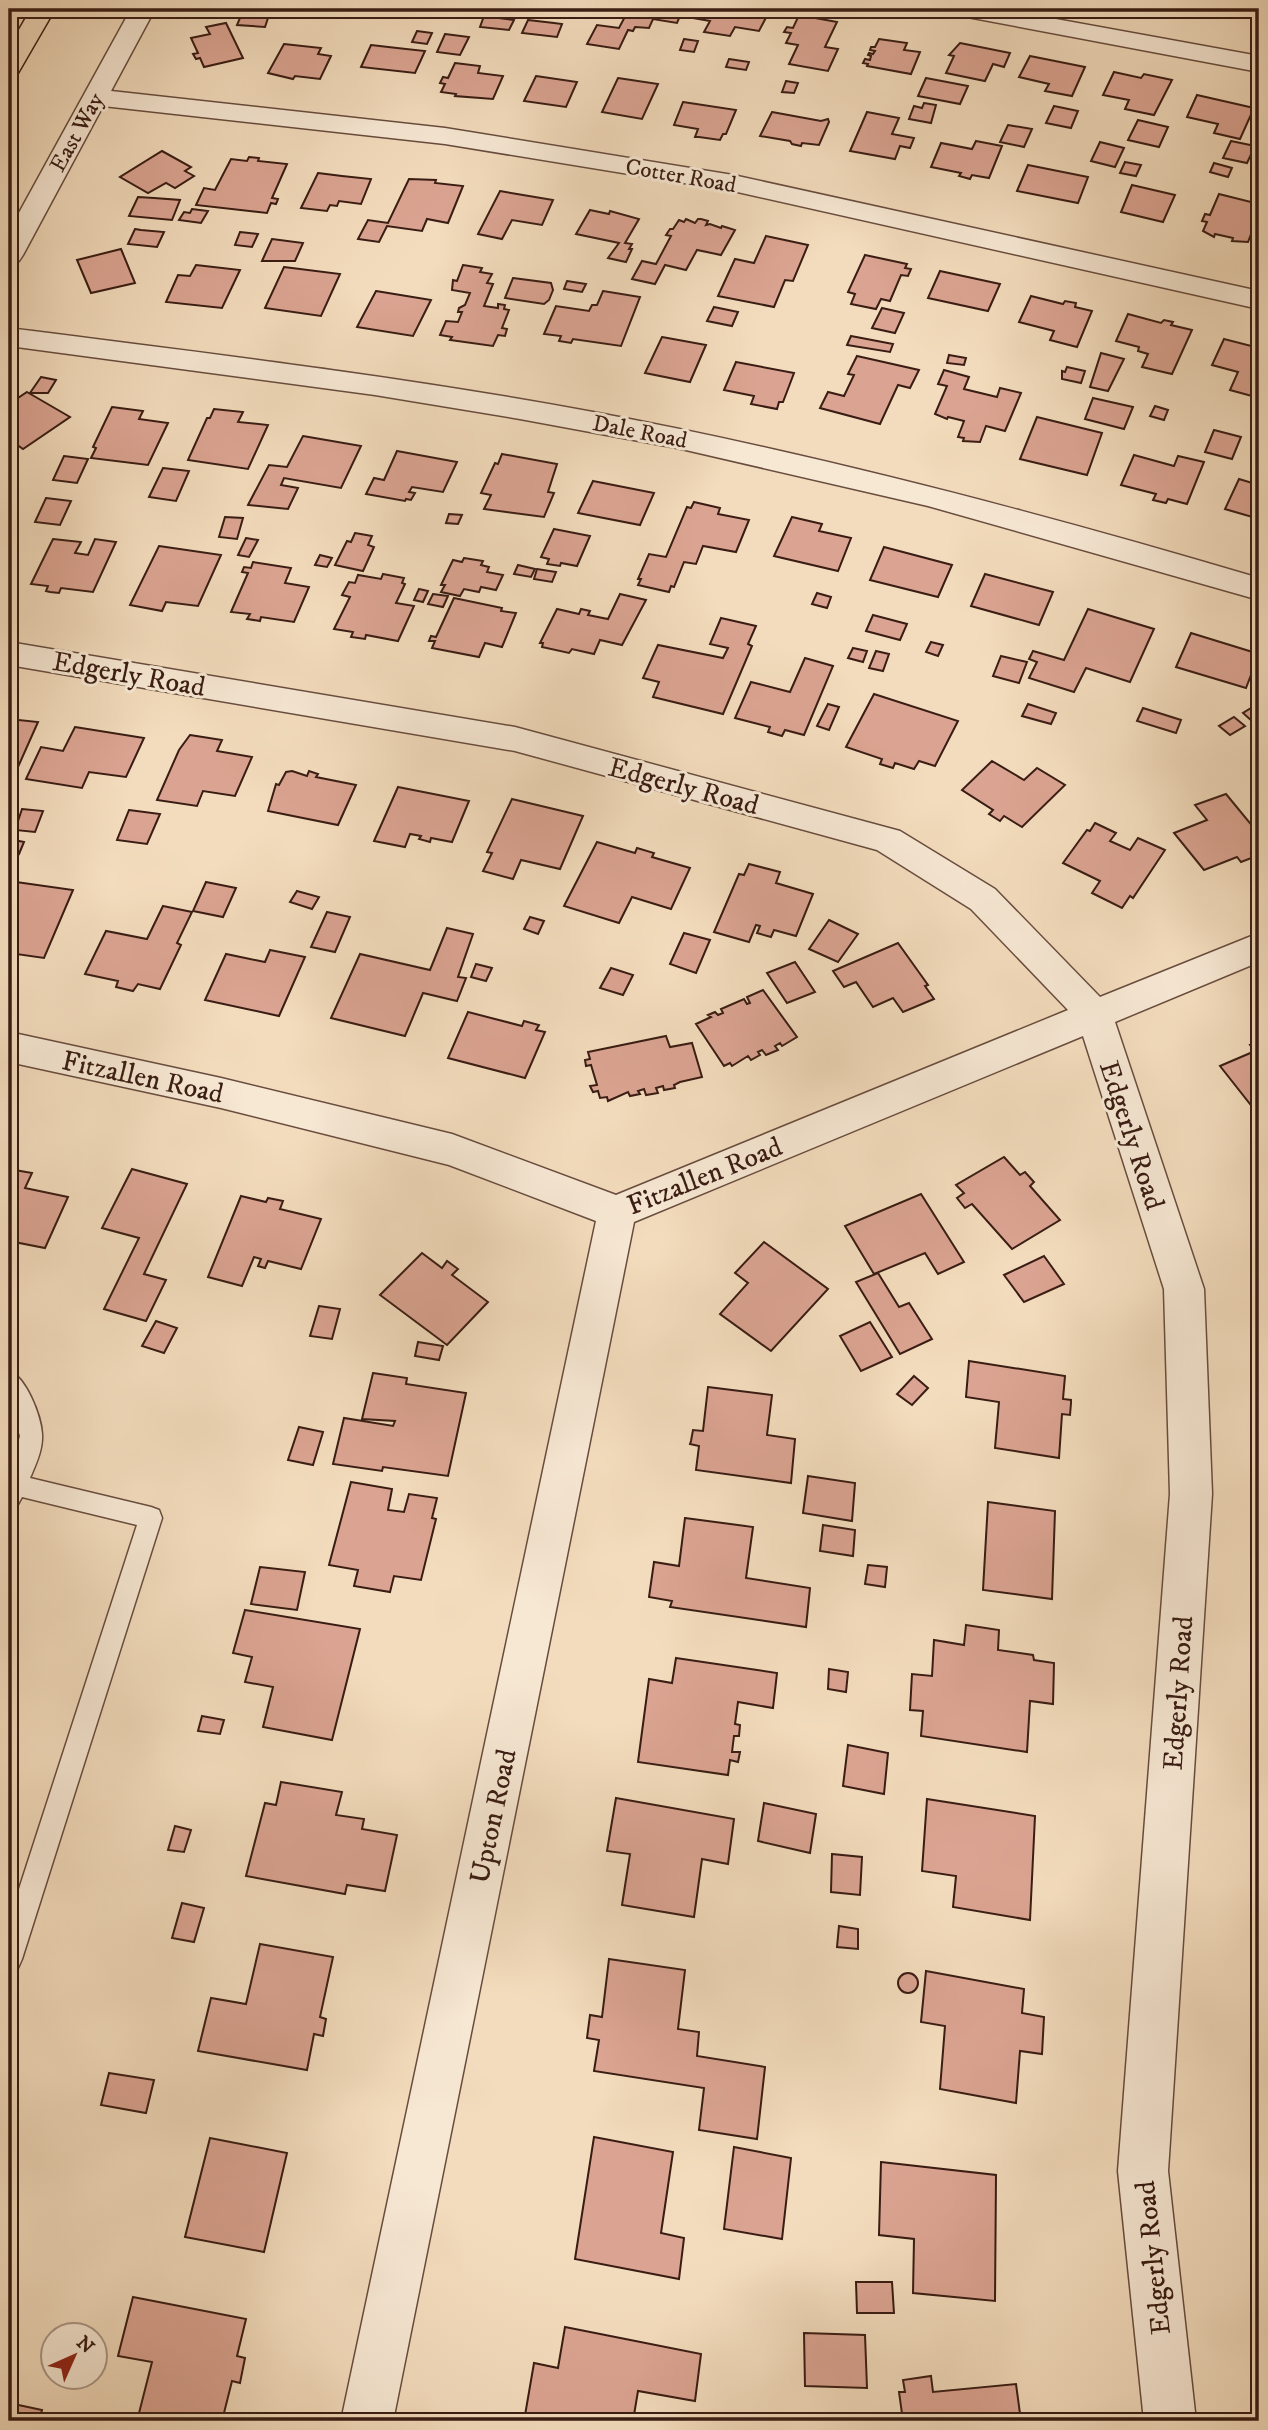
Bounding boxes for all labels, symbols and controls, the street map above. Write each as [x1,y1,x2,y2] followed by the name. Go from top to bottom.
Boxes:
[44,88,111,177] street label: East Way
[623,152,739,201] street label: Cotter Road
[590,409,690,456] street label: Dale Road
[50,644,208,705] street label: Edgerly Road
[604,750,763,823] street label: Edgerly Road
[59,1043,227,1112] street label: Fitzallen Road
[1091,1057,1172,1214] street label: Edgerly Road
[622,1129,787,1223] street label: Fitzallen Road
[1156,1615,1201,1771] street label: Edgerly Road
[462,1746,525,1887] street label: Upton Road
[1128,2179,1179,2337] street label: Edgerly Road
[38,2322,108,2392] north arrow
[71,2331,99,2359] text: N

